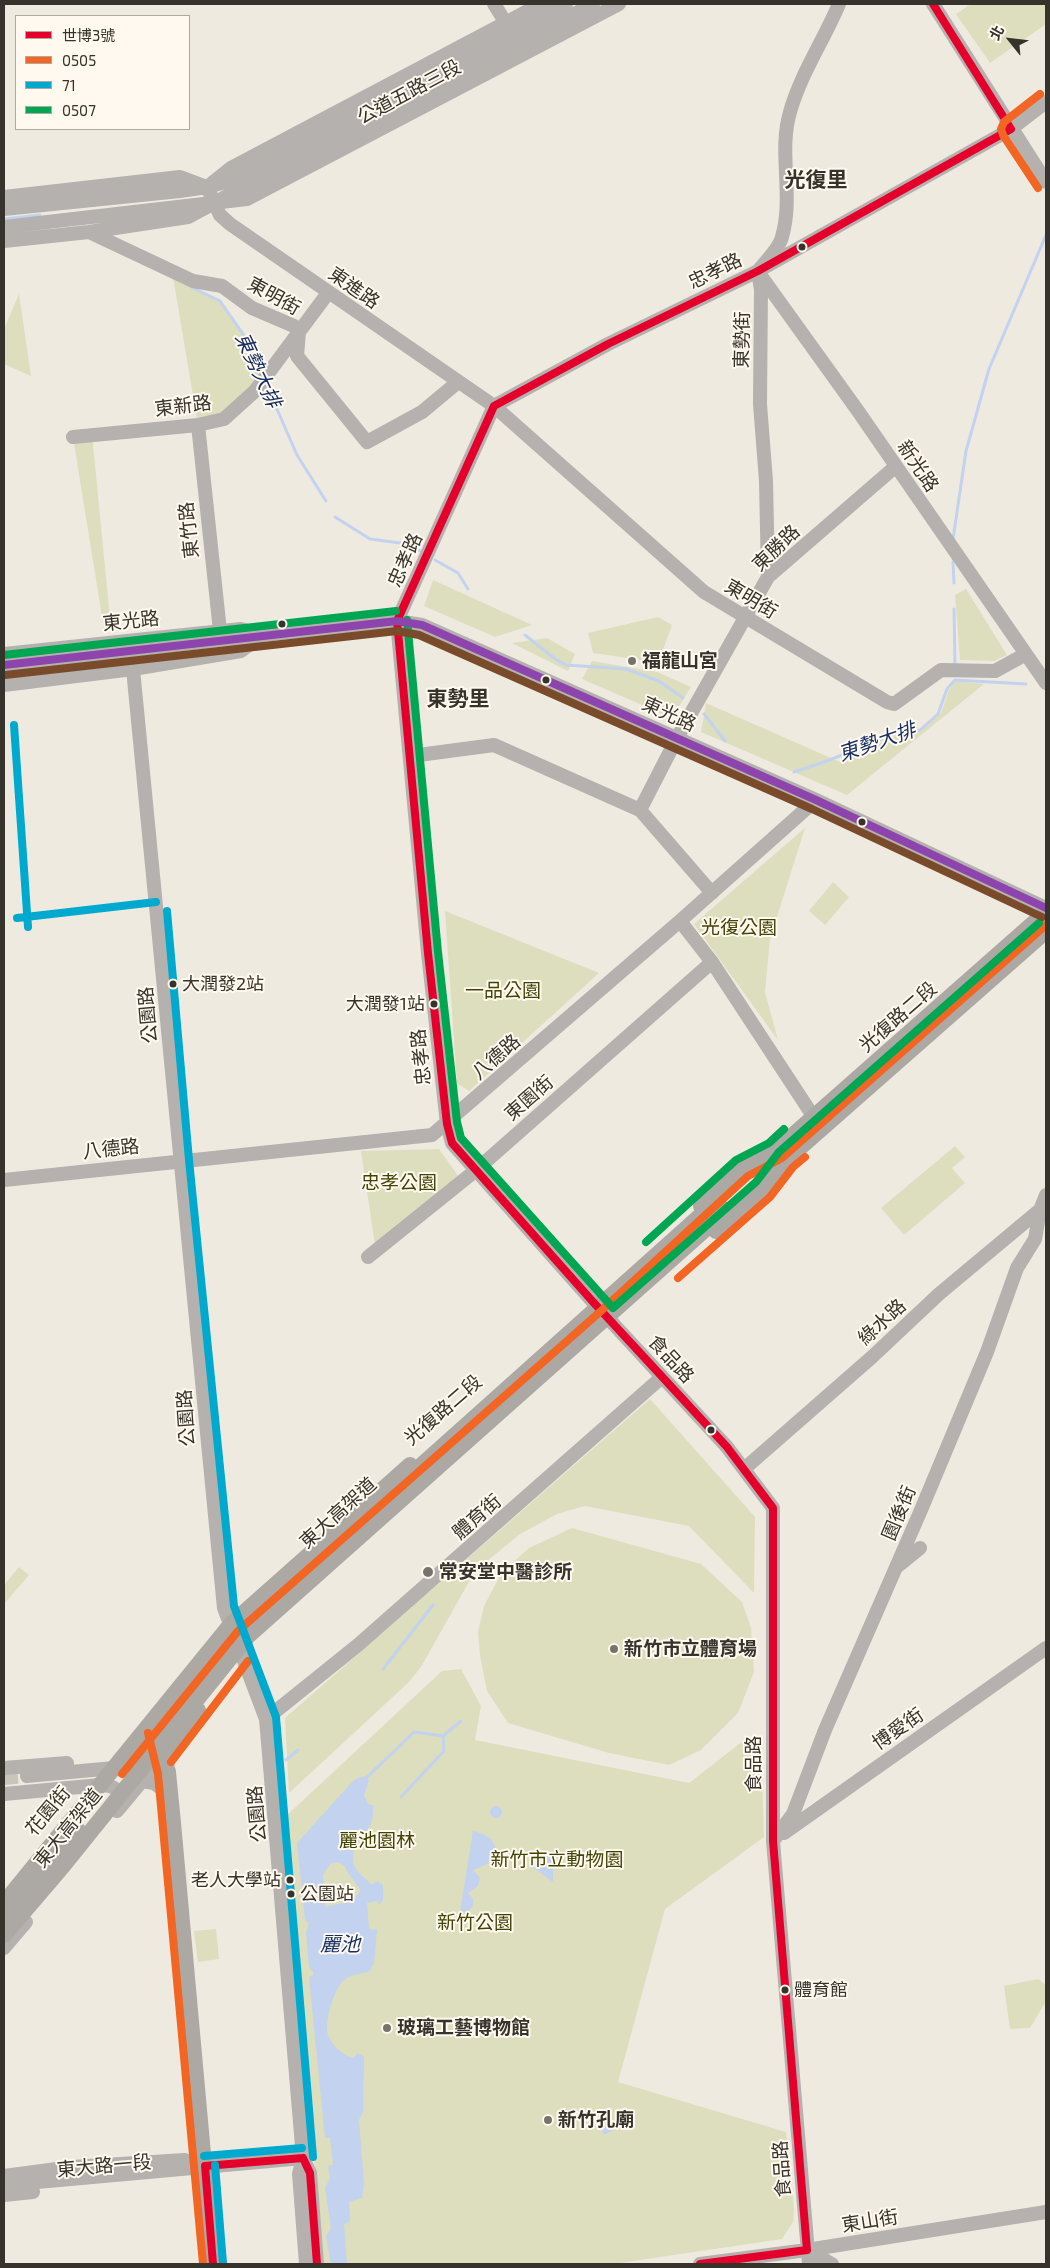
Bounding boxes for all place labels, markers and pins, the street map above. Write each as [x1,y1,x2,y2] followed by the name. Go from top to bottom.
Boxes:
[797,242,807,252] unlabelled marker
[277,619,287,629] unlabelled marker
[642,650,718,672] place label: 福龍山宮
[626,655,638,667] marker: 福龍山宮
[541,675,551,685] unlabelled marker
[857,817,867,827] unlabelled marker
[182,973,264,995] place label: 大潤發2站
[168,979,178,989] marker: 大潤發2站
[346,993,425,1015] place label: 大潤發1站
[429,999,439,1009] marker: 大潤發1站
[706,1425,716,1435] unlabelled marker
[439,1561,572,1583] place label: 常安堂中醫診所
[421,1565,435,1579] marker: 常安堂中醫診所
[624,1638,757,1660] place label: 新竹市立體育場
[608,1643,620,1655] marker: 新竹市立體育場
[191,1869,281,1891] place label: 老人大學站
[285,1875,295,1885] marker: 老人大學站
[300,1883,354,1905] place label: 公園站
[286,1889,296,1899] marker: 公園站
[794,1979,848,2001] place label: 體育館
[780,1985,790,1995] marker: 體育館
[397,2017,530,2039] place label: 玻璃工藝博物館
[381,2022,393,2034] marker: 玻璃工藝博物館
[558,2109,634,2131] place label: 新竹孔廟
[542,2114,554,2126] marker: 新竹孔廟

